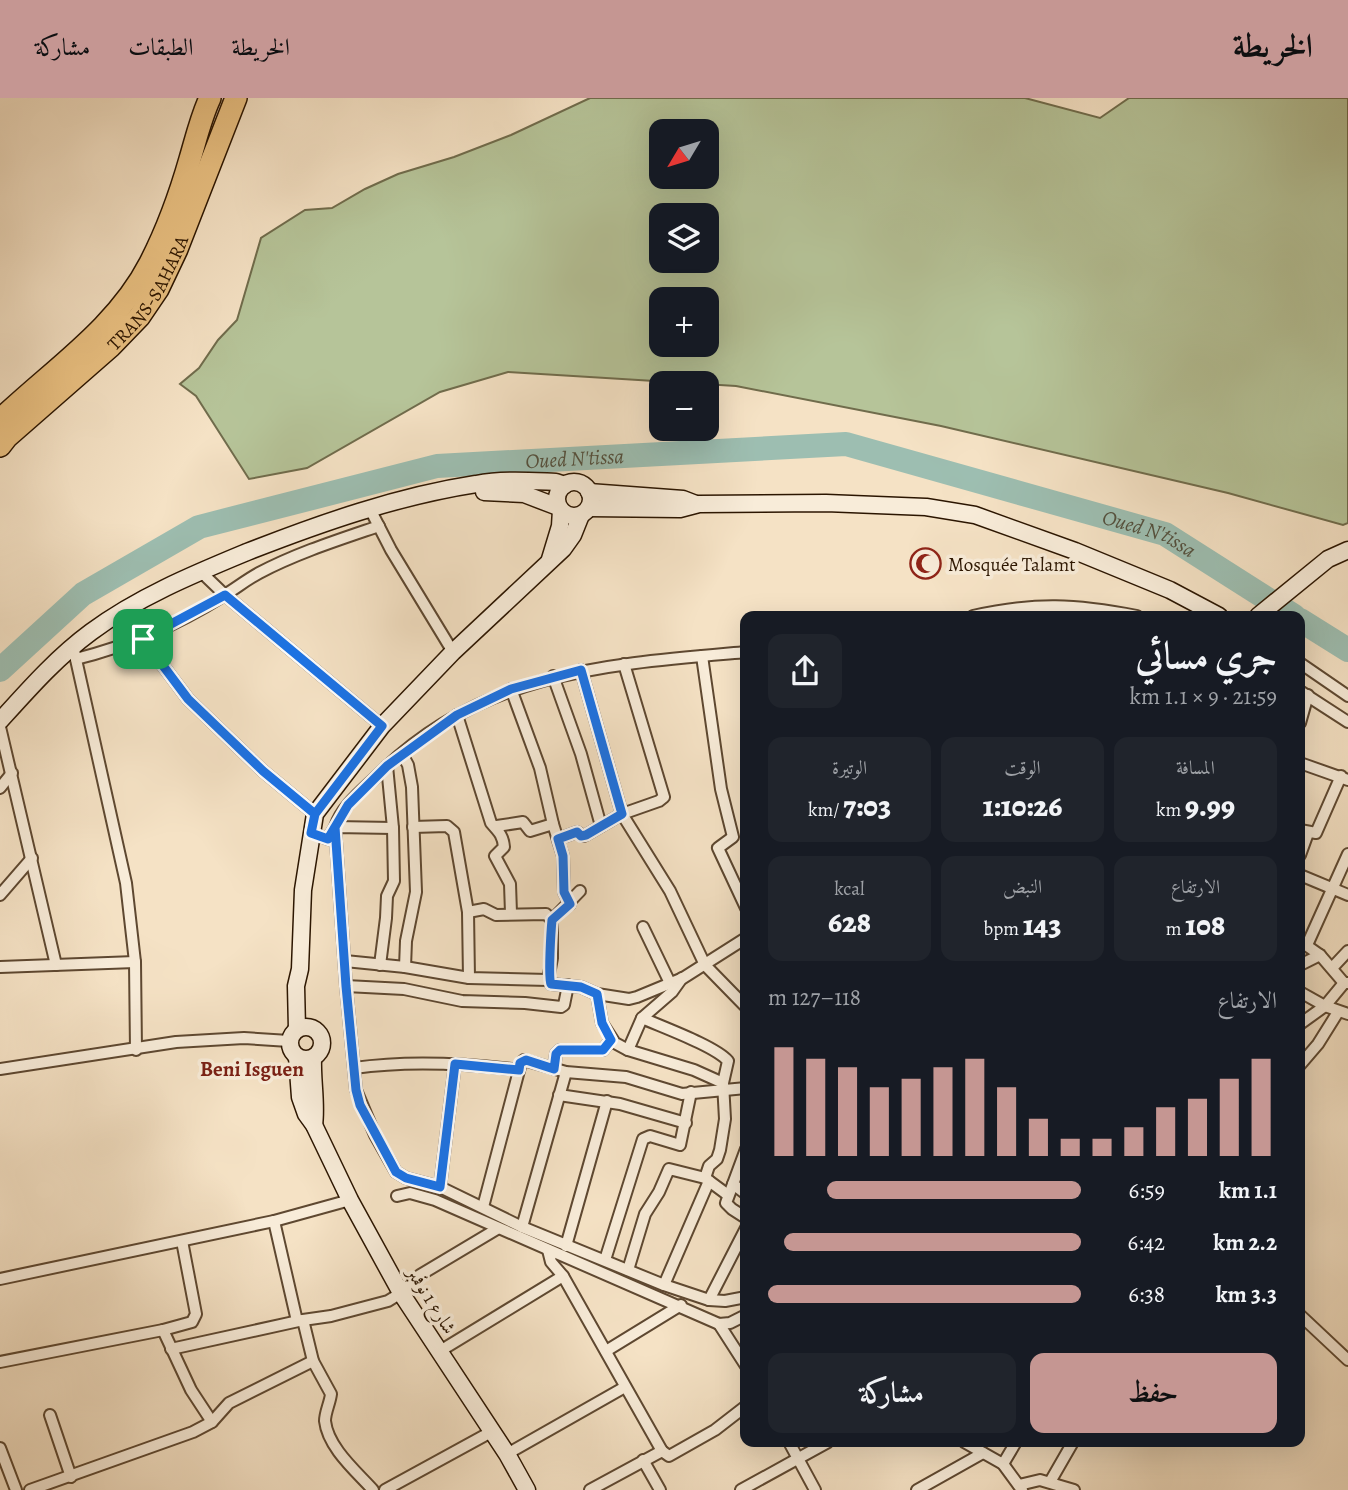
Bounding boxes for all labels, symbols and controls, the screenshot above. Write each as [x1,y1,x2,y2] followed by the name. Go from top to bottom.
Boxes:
[1233,23,1313,68] text: الخريطة
[35,31,90,63] text: مشاركة
[128,31,194,63] text: الطبقات
[232,31,290,63] text: الخريطة
[649,119,719,189] north arrow
[649,119,719,441] map controls
[649,203,719,273] button: layers
[102,231,195,357] street label: TRANS-SAHARA
[649,287,719,357] button: +
[649,371,719,441] button: −
[525,442,625,475] water label: Oued N'tissa
[1099,503,1202,564] water label: Oued N'tissa
[908,547,942,581] mosque icon: Mosquée Talamt
[948,552,1076,578] place label: Mosquée Talamt
[113,609,173,669] pin
[124,620,162,658] icon: arrive
[1136,629,1277,681] text: جري مسائي
[768,634,842,708] button: share
[1130,681,1277,712] text: 21:59 · 9 × 1.1 km
[832,755,867,781] text: الوتيرة
[1004,755,1041,781] text: الوقت
[1176,755,1215,781] text: المسافة
[843,786,891,826] text: 7:03
[983,786,1062,826] text: 1:10:26
[1185,786,1235,826] text: 9.99
[808,797,843,823] text: /km
[1156,797,1185,823] text: km
[1003,874,1042,900] text: النبض
[1171,874,1220,900] text: الارتفاع
[834,876,865,902] text: kcal
[828,902,871,942] text: 628
[1023,905,1061,945] text: 143
[1185,905,1225,945] text: 108
[984,916,1023,942] text: bpm
[1166,916,1185,942] text: m
[768,982,861,1013] text: 118–127 m
[1217,985,1277,1016] text: الارتفاع
[200,1055,304,1083] district label: Beni Isguen
[1129,1175,1165,1206] text: 6:59
[1219,1175,1277,1206] text: 1.1 km
[1128,1227,1165,1258] text: 6:42
[1213,1227,1277,1258] text: 2.2 km
[397,1260,462,1340] street label: شارع 1 نوفمبر
[1128,1279,1165,1310] text: 6:38
[1216,1279,1277,1310] text: 3.3 km
[768,1353,1016,1433] button: مشاركة
[1030,1353,1277,1433] button: حفظ

